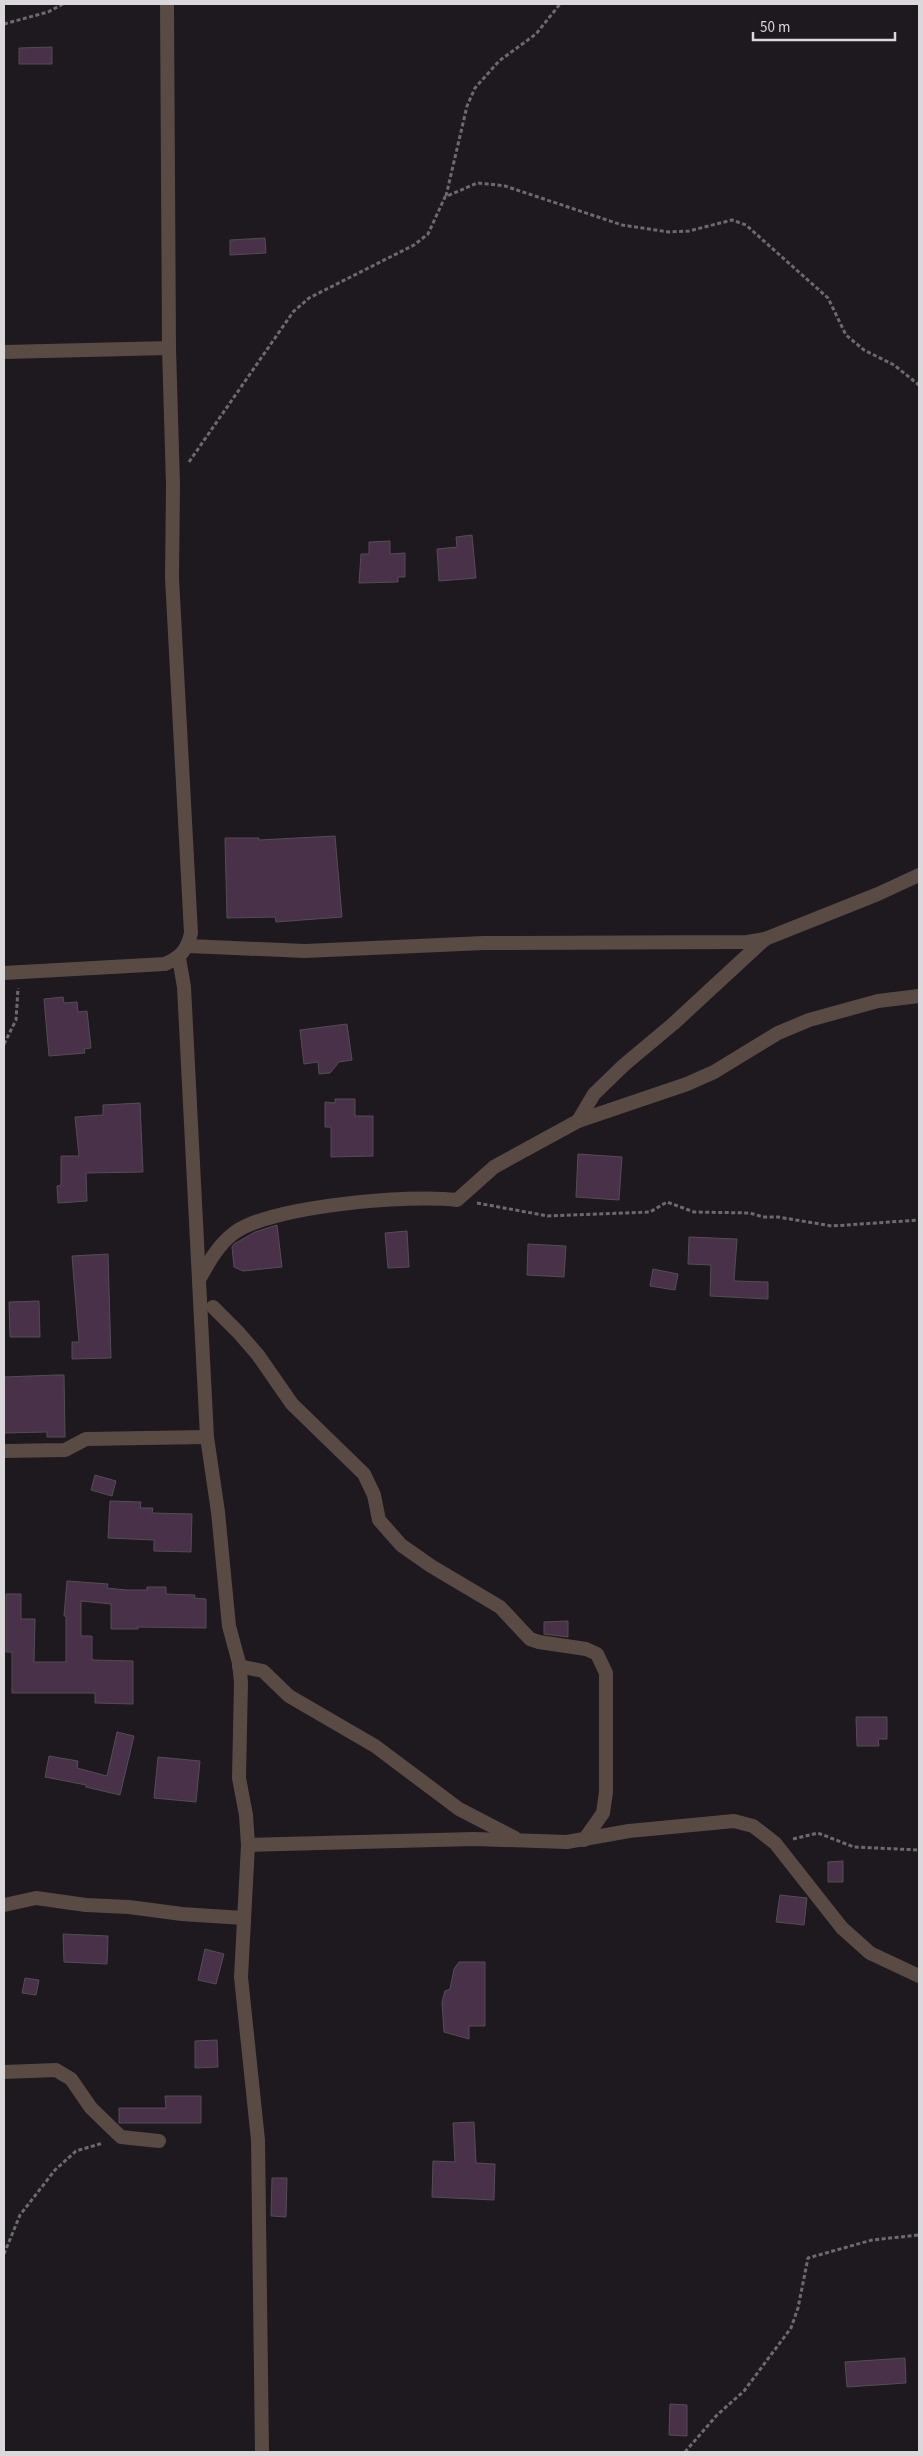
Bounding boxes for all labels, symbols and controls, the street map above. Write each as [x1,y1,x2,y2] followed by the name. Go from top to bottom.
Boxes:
[753,10,896,42] scale bar
[760,17,790,38] text: 50 m

